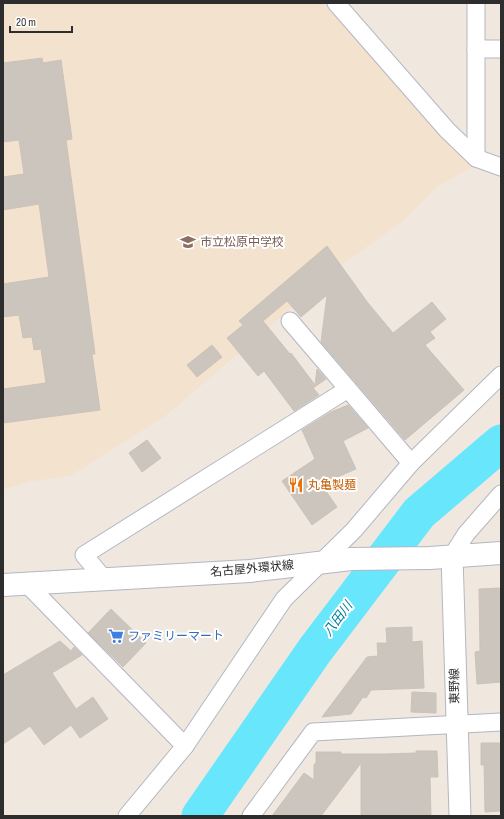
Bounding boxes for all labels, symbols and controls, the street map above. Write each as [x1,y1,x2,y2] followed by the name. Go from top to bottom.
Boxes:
[10,8,72,34] scale bar
[16,15,36,30] text: 20 m
[179,233,197,251] school or university icon: 市立松原中学校
[200,235,284,250] place label: 市立松原中学校
[287,476,305,494] restaurant icon: 丸亀製麺
[308,478,356,493] place label: 丸亀製麺
[209,558,295,580] street label: 名古屋外環状線
[320,597,357,639] water label: 八田川
[107,627,125,645] supermarket icon: ファミリーマート
[128,629,224,644] place label: ファミリーマート
[447,668,463,704] street label: 東野線

